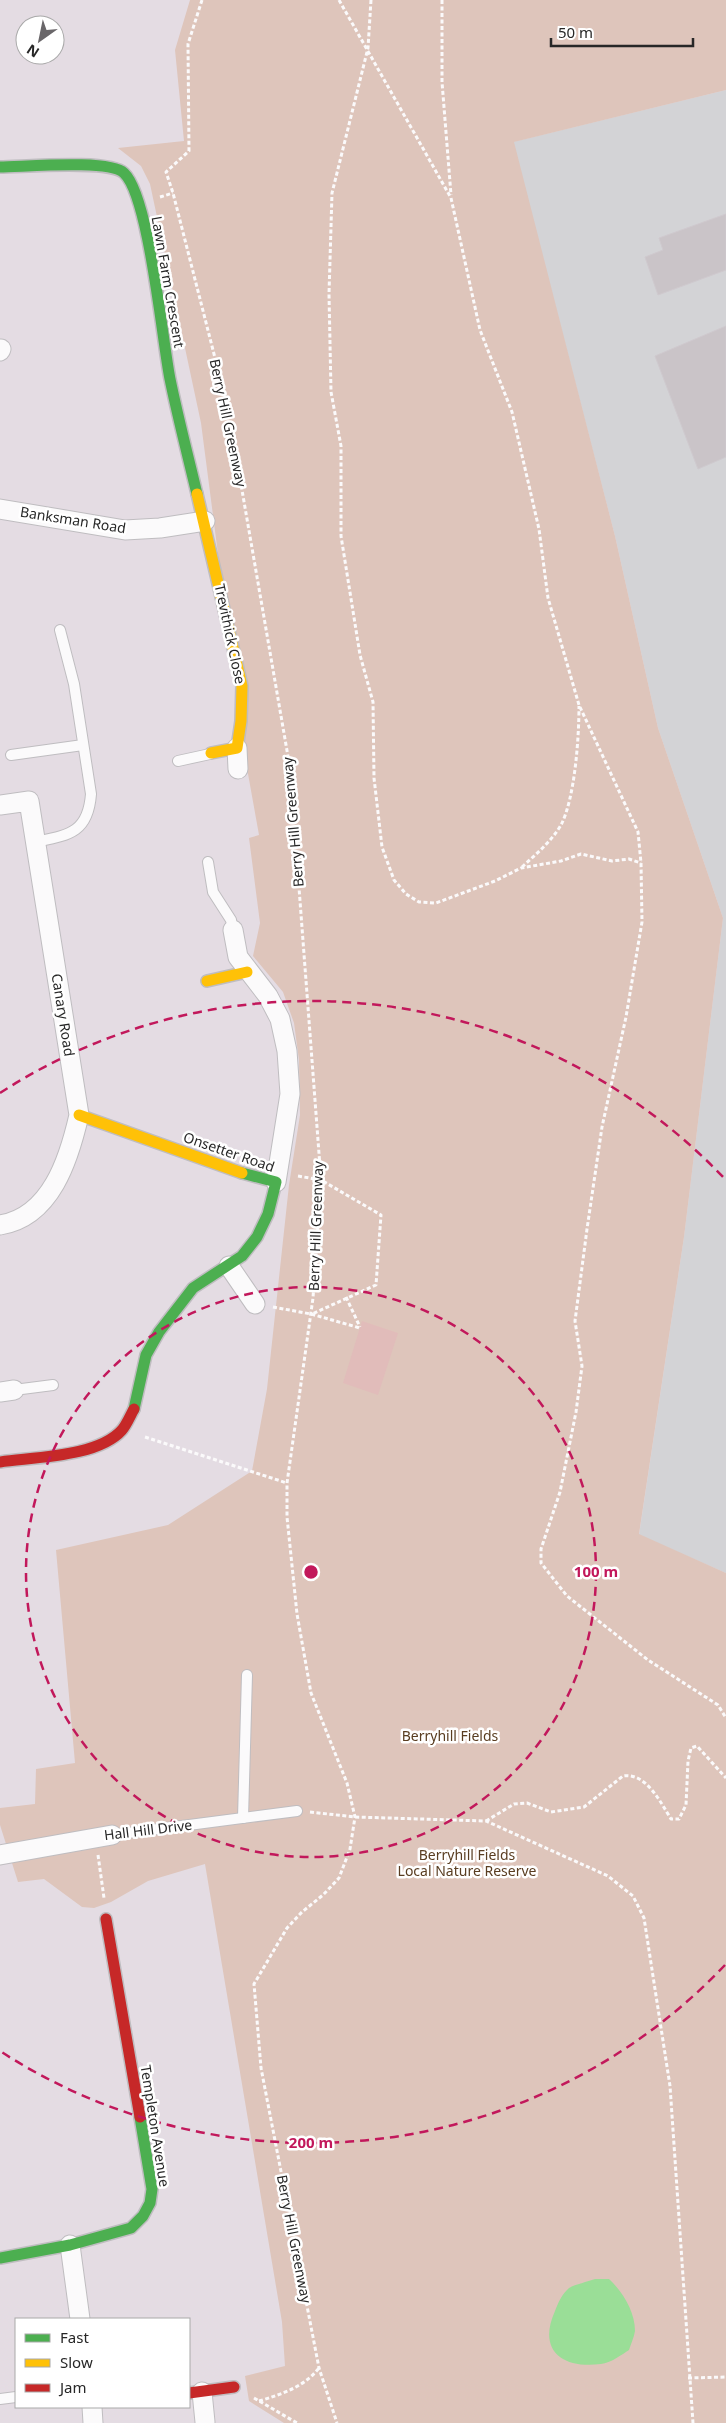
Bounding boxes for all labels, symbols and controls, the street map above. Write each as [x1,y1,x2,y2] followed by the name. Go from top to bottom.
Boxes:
[15,15,65,65] north arrow
[551,15,694,47] scale bar
[558,22,593,42] text: 50 m
[23,40,43,62] text: N
[148,215,189,349] street label: Lawn Farm Crescent
[206,357,252,489] street label: Berry Hill Greenway
[19,502,127,537] street label: Banksman Road
[211,582,250,686] street label: Trevithick Close
[277,755,308,888] street label: Berry Hill Greenway
[48,972,79,1058] street label: Canary Road
[181,1127,277,1176] street label: Onsetter Road
[304,1160,327,1291] street label: Berry Hill Greenway
[574,1561,618,1581] text: 100 m
[302,1563,320,1581] centre of rings
[402,1726,499,1745] park label: Berryhill Fields
[103,1815,193,1844] street label: Hall Hill Drive
[398,1845,537,1880] park label: Berryhill Fields Local Nature Reserve
[136,2064,175,2188] street label: Templeton Avenue
[289,2132,333,2152] text: 200 m
[273,2173,316,2306] street label: Berry Hill Greenway
[15,2318,190,2408] legend
[60,2327,89,2347] text: Fast
[60,2352,93,2372] text: Slow
[58,2377,87,2397] text: Jam

